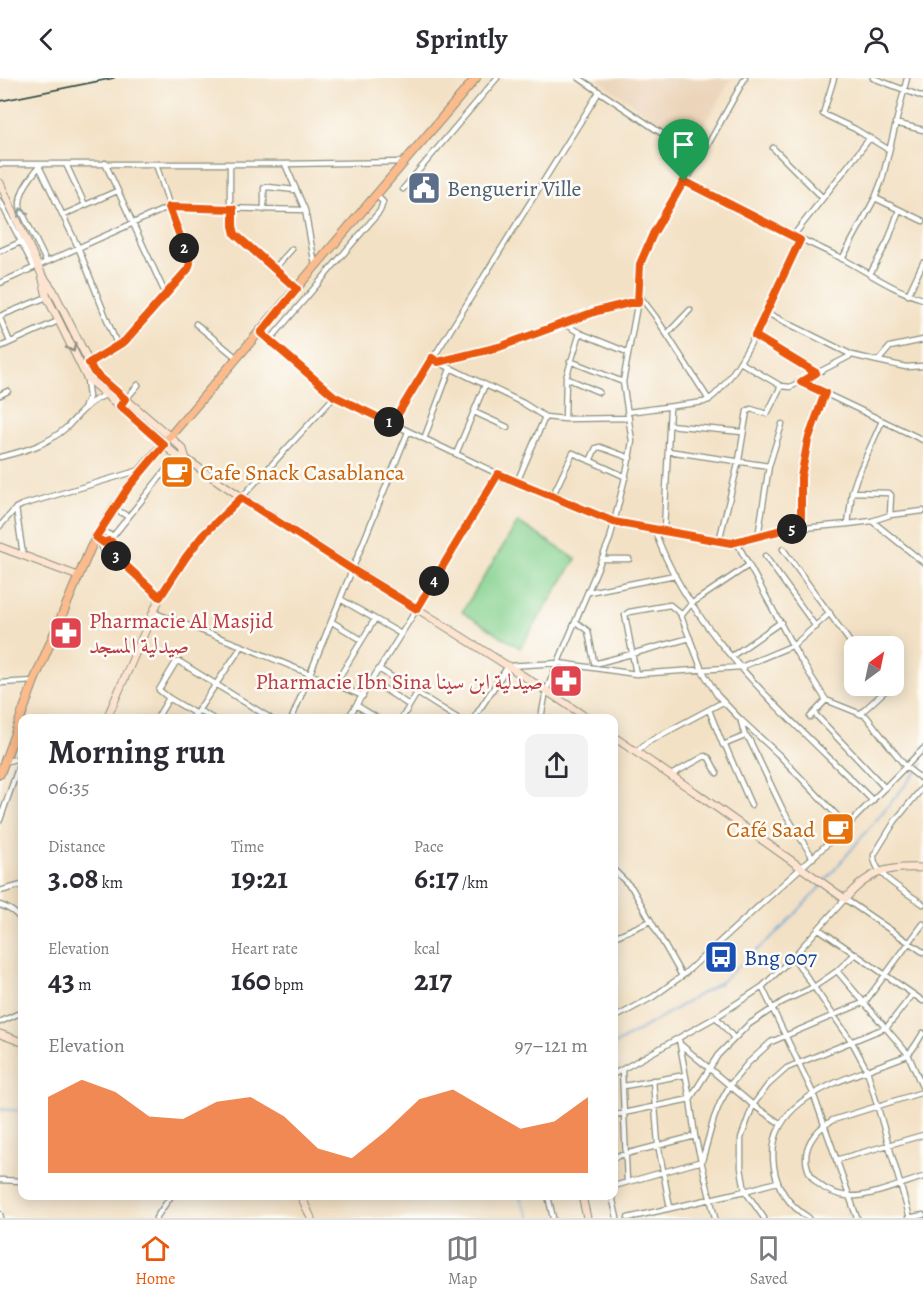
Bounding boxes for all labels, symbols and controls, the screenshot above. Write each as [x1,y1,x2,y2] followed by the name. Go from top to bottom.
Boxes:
[416,21,507,57] text: Sprintly
[30,23,63,56] icon: back
[860,23,893,56] icon: person
[658,119,709,181] pin
[667,128,700,161] icon: arrive
[406,170,442,206] public building icon: Benguerir Ville
[447,174,581,204] place label: Benguerir Ville
[17,207,30,218] one-way arrow
[169,233,199,263] pin: 2
[180,237,188,259] text: 2
[64,342,76,353] one-way arrow
[374,407,404,437] pin: 1
[386,411,392,433] text: 1
[159,454,195,490] cafe icon: Cafe Snack Casablanca
[200,458,406,488] place label: Cafe Snack Casablanca
[777,514,807,544] pin: 5
[789,518,795,540] text: 5
[101,541,131,571] pin: 3
[113,545,119,567] text: 3
[419,566,449,596] pin: 4
[430,570,438,592] text: 4
[89,606,273,661] place label: Pharmacie Al Masjid صيدلية المسجد
[48,615,84,651] pharmacy icon: Pharmacie Al Masjid صيدلية المسجد
[844,636,904,696] north arrow
[844,636,904,696] map controls
[548,663,584,699] pharmacy icon: Pharmacie Ibn Sina صيدلية ابن سينا
[255,667,543,697] place label: Pharmacie Ibn Sina صيدلية ابن سينا
[48,729,225,774] text: Morning run
[525,734,588,797] button: share
[48,774,90,801] text: 06:35
[820,811,856,847] cafe icon: Café Saad
[726,815,815,845] place label: Café Saad
[48,836,105,858] text: Distance
[231,836,264,858] text: Time
[414,836,444,858] text: Pace
[48,858,99,898] text: 3.08
[231,858,288,898] text: 19:21
[414,858,459,898] text: 6:17
[99,872,123,894] text: km
[459,872,488,894] text: /km
[48,938,109,960] text: Elevation
[231,938,298,960] text: Heart rate
[414,938,440,960] text: kcal
[703,939,739,975] bus stop icon: Bng 007
[744,943,818,973] place label: Bng 007
[48,960,75,1000] text: 43
[231,960,271,1000] text: 160
[414,960,452,1000] text: 217
[75,974,91,996] text: m
[271,974,304,996] text: bpm
[48,1032,125,1059] text: Elevation
[515,1032,588,1059] text: 97–121 m
[135,1232,176,1290] tab: Home
[446,1232,479,1290] tab: Map
[750,1232,788,1290] tab: Saved

